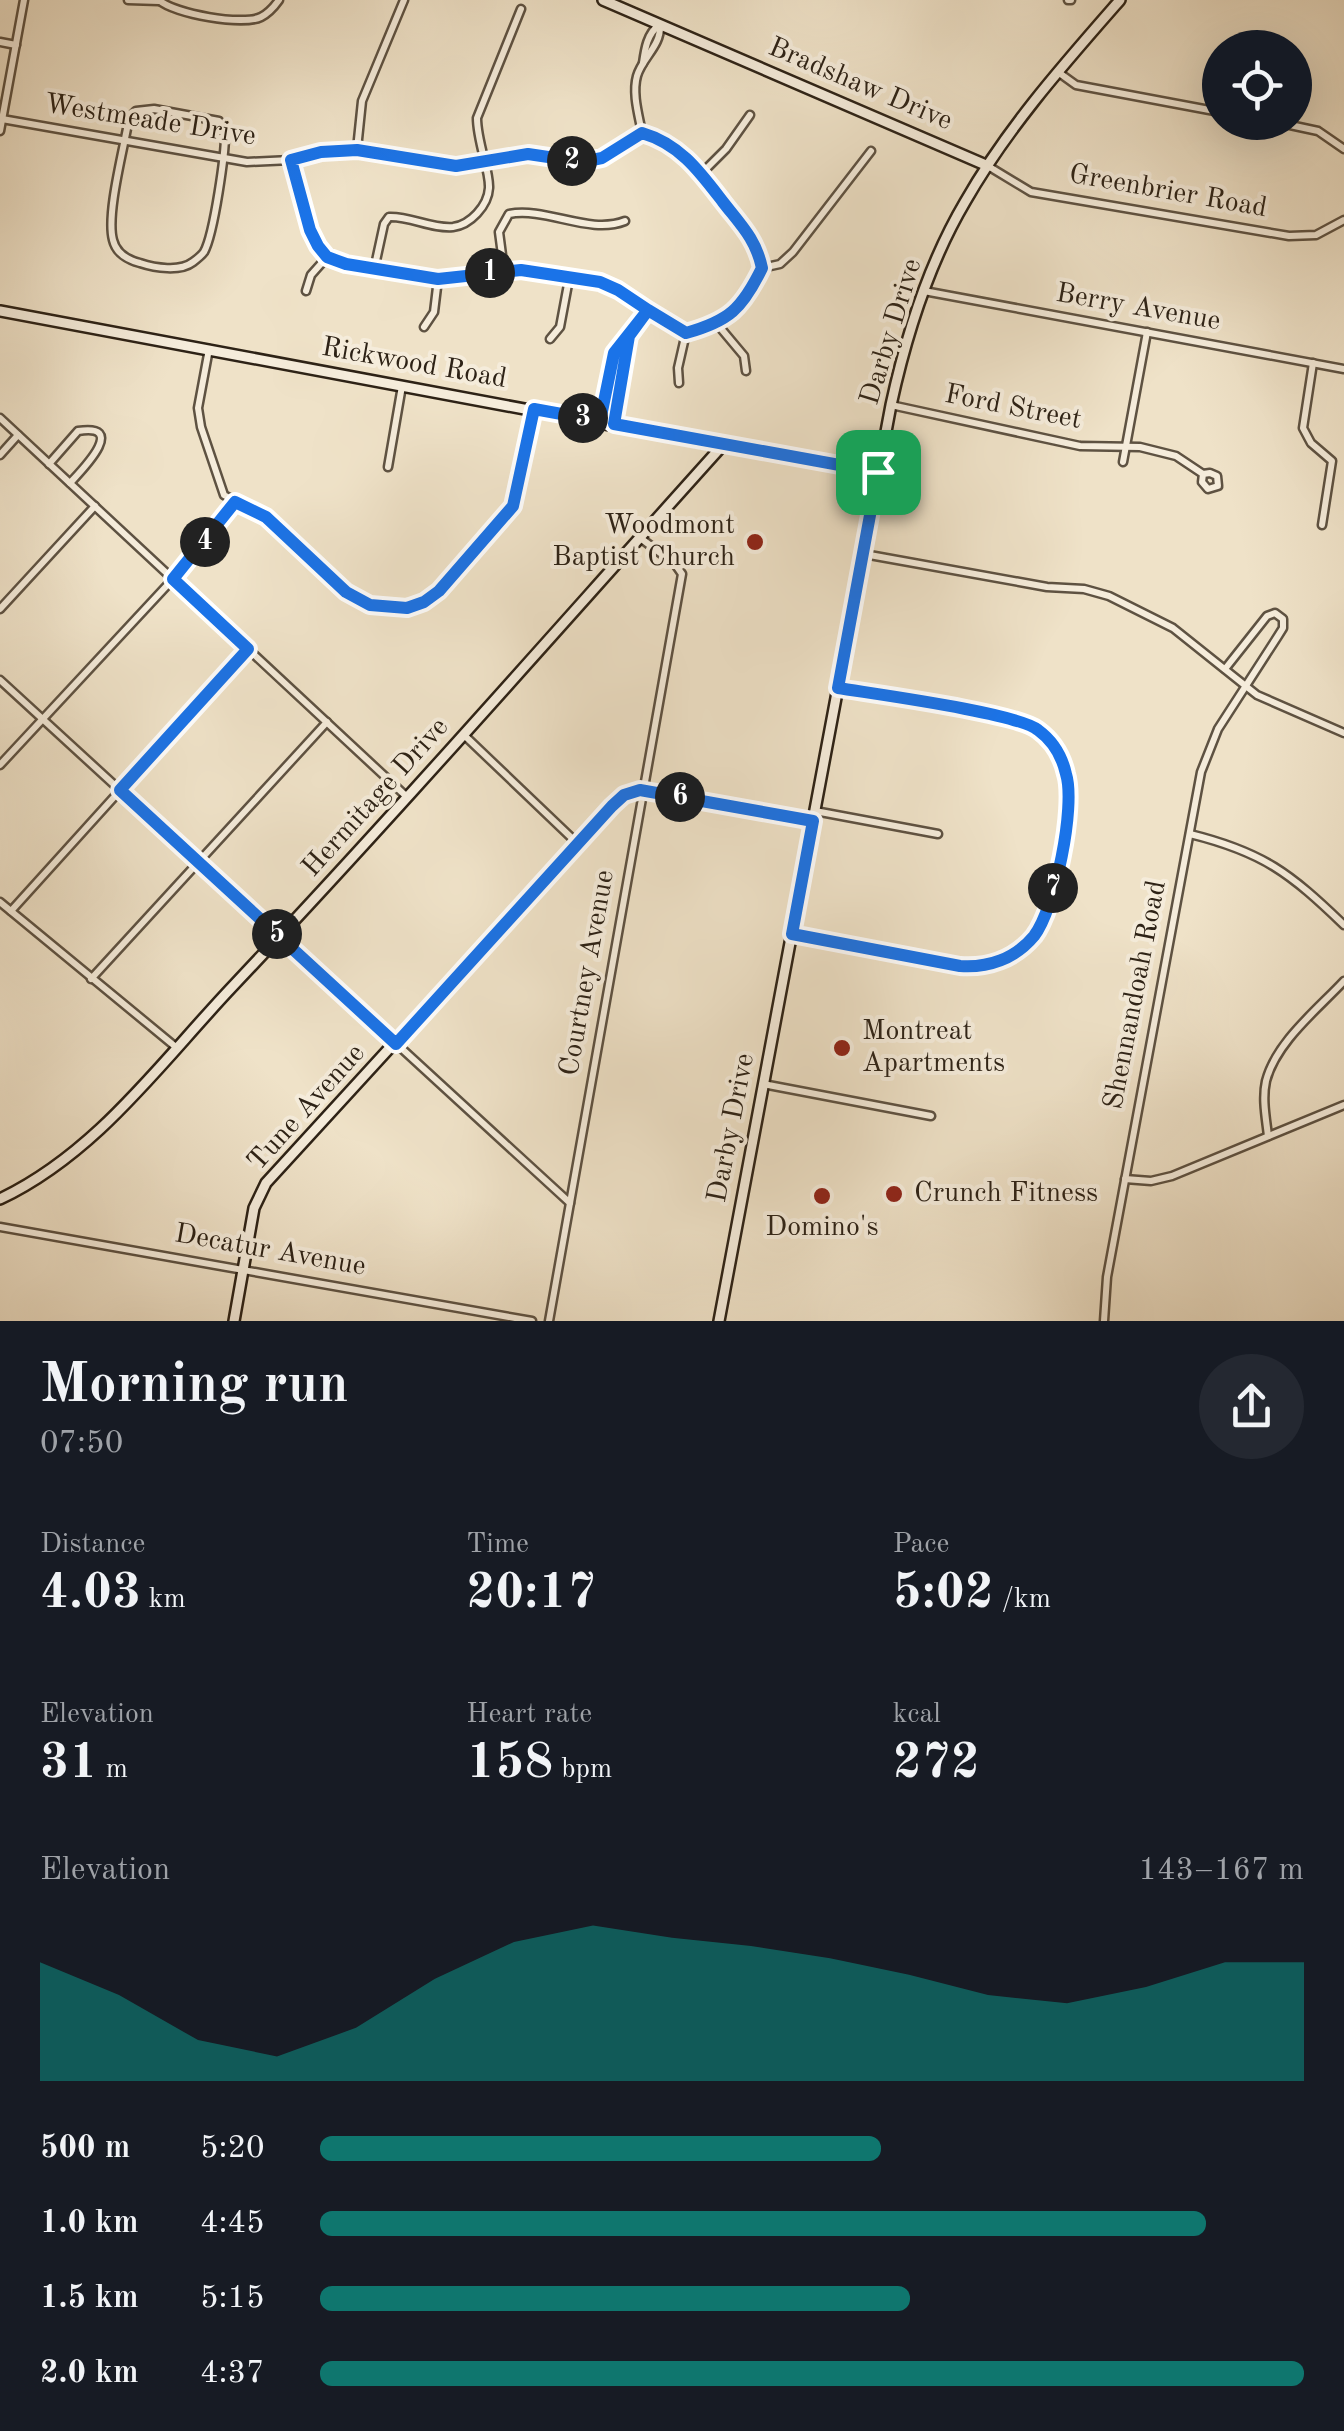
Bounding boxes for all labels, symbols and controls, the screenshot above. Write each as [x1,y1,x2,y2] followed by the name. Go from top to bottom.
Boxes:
[1202,30,1312,140] map controls
[1202,30,1312,140] button: locate
[764,34,956,136] street label: Bradshaw Drive
[42,90,258,152] street label: Westmeade Drive
[547,136,597,186] pin: 2
[564,147,580,175] text: 2
[1067,161,1269,223] street label: Greenbrier Road
[465,248,515,298] pin: 1
[856,255,928,409] street label: Darby Drive
[482,259,498,287] text: 1
[1053,280,1223,336] street label: Berry Avenue
[319,334,509,394] street label: Rickwood Road
[942,381,1084,435] street label: Ford Street
[558,393,608,443] pin: 3
[575,404,591,432] text: 3
[836,430,921,515] pin
[851,445,906,500] icon: arrive
[552,512,735,572] place label: Woodmont Baptist Church
[180,517,230,567] pin: 4
[197,528,213,556] text: 4
[744,531,766,553] marker: Woodmont Baptist Church
[298,713,454,883] street label: Hermitage Drive
[655,772,705,822] pin: 6
[672,783,688,811] text: 6
[1028,863,1078,913] pin: 7
[556,868,620,1078] street label: Courtney Avenue
[1045,874,1061,902] text: 7
[1100,878,1172,1112] street label: Shennandoah Road
[252,909,302,959] pin: 5
[269,920,285,948] text: 5
[862,1018,1005,1078] place label: Montreat Apartments
[831,1037,853,1059] marker: Montreat Apartments
[243,1039,371,1177] street label: Tune Avenue
[704,1051,760,1205] street label: Darby Drive
[914,1180,1098,1208] place label: Crunch Fitness
[883,1183,905,1205] marker: Crunch Fitness
[811,1185,833,1207] marker: Domino's
[765,1214,879,1242] place label: Domino's
[172,1220,368,1282] street label: Decatur Avenue
[1199,1354,1304,1459] button: share
[40,1359,349,1414] text: Morning run
[40,1428,123,1460] text: 07:50
[40,1531,145,1559] text: Distance
[466,1531,529,1559] text: Time
[893,1531,949,1559] text: Pace
[40,1569,141,1619] text: 4.03
[466,1569,596,1619] text: 20:17
[893,1569,994,1619] text: 5:02
[141,1586,186,1614] text: km
[994,1586,1051,1614] text: /km
[40,1701,154,1729] text: Elevation
[466,1701,592,1729] text: Heart rate
[893,1701,941,1729] text: kcal
[40,1739,98,1789] text: 31
[466,1739,553,1789] text: 158
[893,1739,980,1789] text: 272
[98,1756,128,1784] text: m
[553,1756,612,1784] text: bpm
[40,1855,170,1887] text: Elevation
[1138,1855,1304,1887] text: 143–167 m
[40,2133,130,2165] text: 500 m
[200,2133,265,2165] text: 5:20
[40,2208,139,2240] text: 1.0 km
[200,2208,265,2240] text: 4:45
[40,2283,139,2315] text: 1.5 km
[200,2283,265,2315] text: 5:15
[40,2358,139,2390] text: 2.0 km
[200,2358,265,2390] text: 4:37

